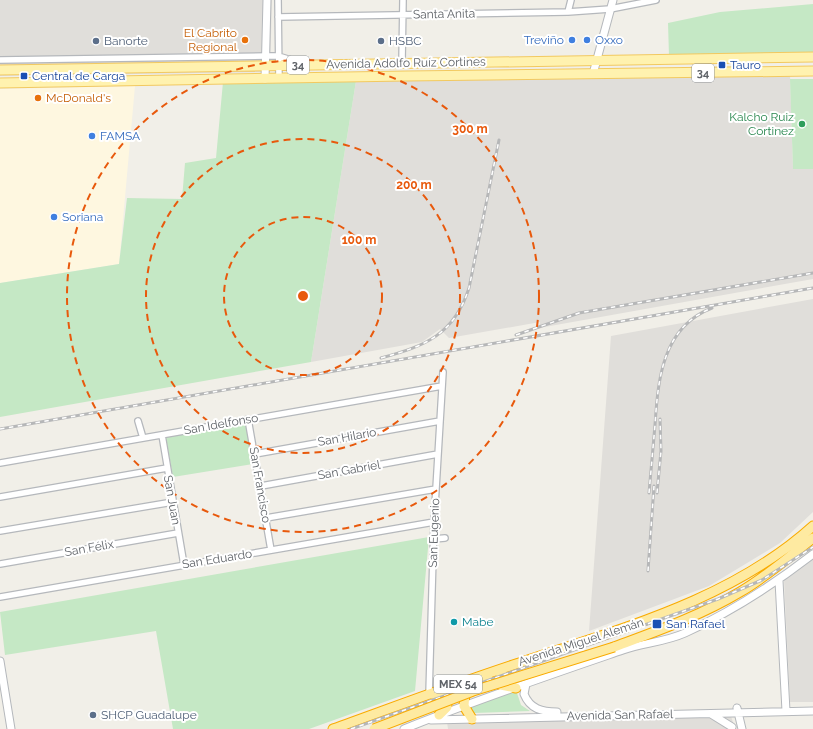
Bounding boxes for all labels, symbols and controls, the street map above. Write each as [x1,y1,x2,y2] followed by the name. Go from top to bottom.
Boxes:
[413,6,475,22] street label: Santa Anita
[184,26,238,54] place label: El Cabrito Regional
[524,33,564,47] place label: Treviño
[595,33,623,47] place label: Oxxo
[104,34,148,48] place label: Banorte
[389,34,421,48] place label: HSBC
[240,35,250,45] marker: El Cabrito Regional
[567,35,577,45] marker: Treviño
[582,35,592,45] marker: Oxxo
[91,36,101,46] marker: Banorte
[376,36,386,46] marker: HSBC
[326,55,486,71] street label: Avenida Adolfo Ruíz Cortines
[287,56,309,74] road number: 34
[730,58,761,72] place label: Tauro
[717,60,727,70] marker: Tauro
[692,64,714,82] road number: 34
[32,69,125,83] place label: Central de Carga
[19,71,29,81] marker: Central de Carga
[46,91,111,105] place label: McDonald's
[33,93,43,103] marker: McDonald's
[729,110,794,138] place label: Kalcho Ruiz Cortinez
[797,119,807,129] marker: Kalcho Ruiz Cortinez
[452,122,488,136] text: 300 m
[100,129,140,143] place label: FAMSA
[87,131,97,141] marker: FAMSA
[396,178,432,192] text: 200 m
[62,210,103,224] place label: Soriana
[49,212,59,222] marker: Soriana
[342,233,376,247] text: 100 m
[296,289,310,303] centre of rings
[183,411,259,437] street label: San Idelfonso
[317,425,377,449] street label: San Hilario
[246,446,274,524] street label: San Francisco
[316,457,382,482] street label: San Gabriel
[161,474,183,526] street label: San Juan
[426,498,442,568] street label: San Eugenio
[63,537,115,559] street label: San Félix
[181,547,253,571] street label: San Eduardo
[462,615,493,629] place label: Mabe
[517,615,645,669] street label: Avenida Miguel Alemán
[449,617,459,627] marker: Mabe
[666,617,726,631] place label: San Rafael
[651,618,663,630] marker: San Rafael
[434,675,482,693] road number: MEX 54
[567,707,674,723] street label: Avenida San Rafael
[101,708,197,722] place label: SHCP Guadalupe
[88,710,98,720] marker: SHCP Guadalupe

